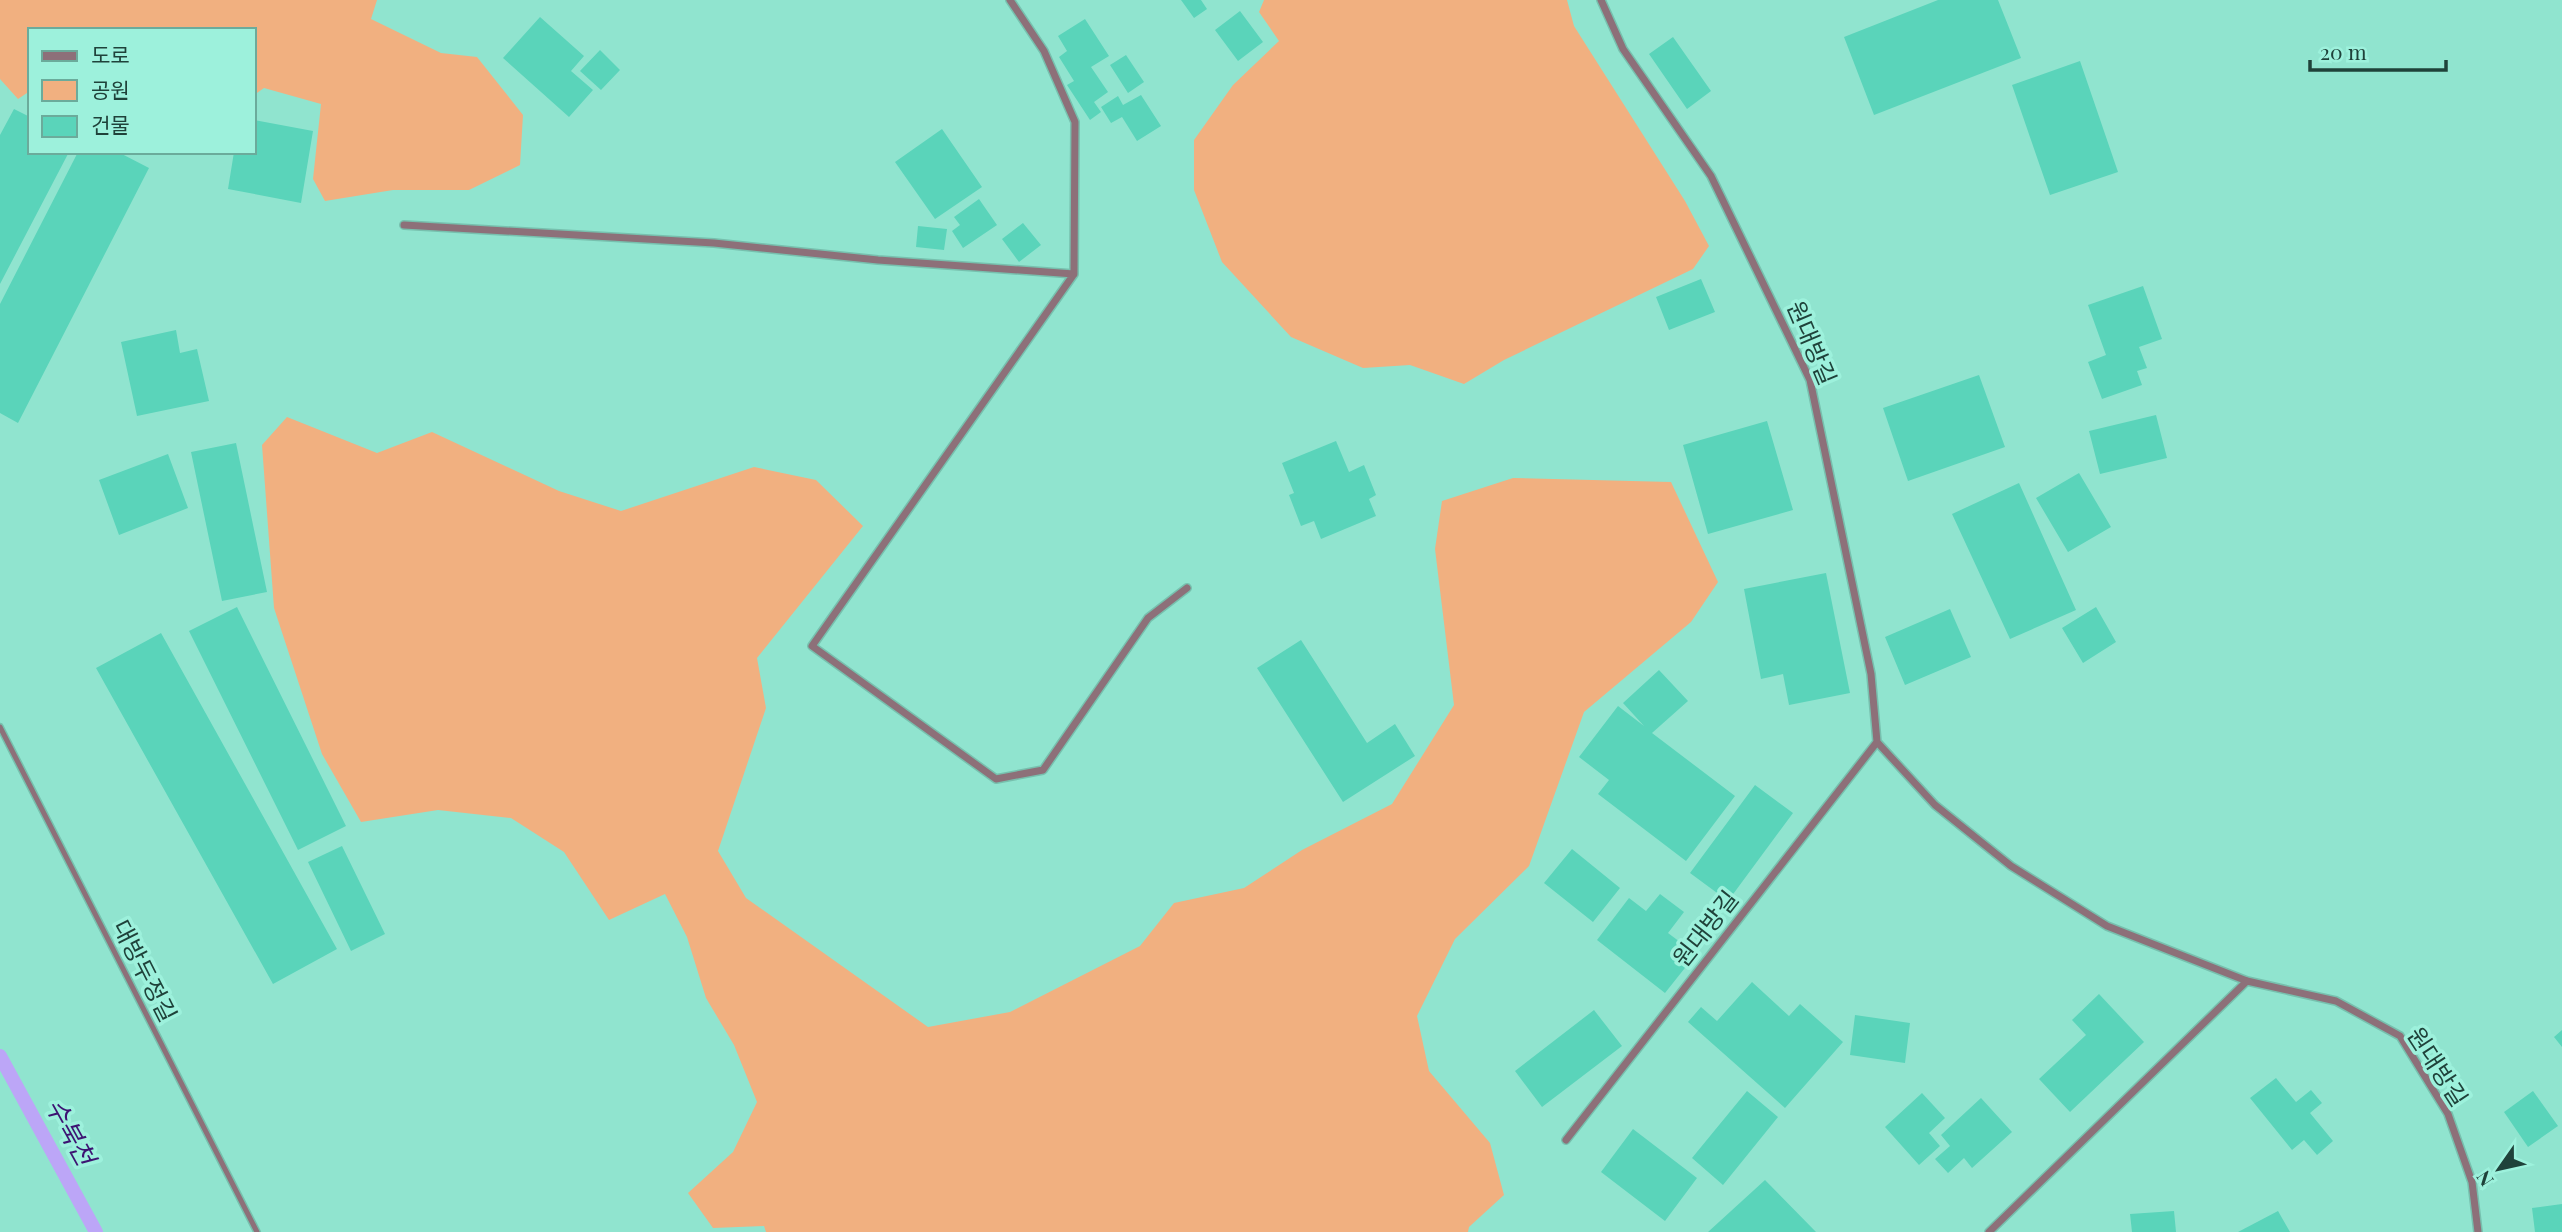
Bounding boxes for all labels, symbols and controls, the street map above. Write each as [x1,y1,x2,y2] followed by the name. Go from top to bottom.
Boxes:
[28,28,256,154] legend
[2310,28,2446,72] scale bar
[2320,37,2367,65] text: 20 m
[91,40,130,68] text: 도로
[91,75,130,103] text: 공원
[91,110,130,138] text: 건물
[1781,295,1845,389] street label: 원대방길
[1665,883,1744,972] street label: 원대방길
[106,914,185,1027] street label: 대방두정길
[2401,1020,2476,1112] street label: 원대방길
[39,1091,106,1174] water label: 수북천
[2464,1134,2534,1204] north arrow
[2469,1166,2499,1192] text: N

